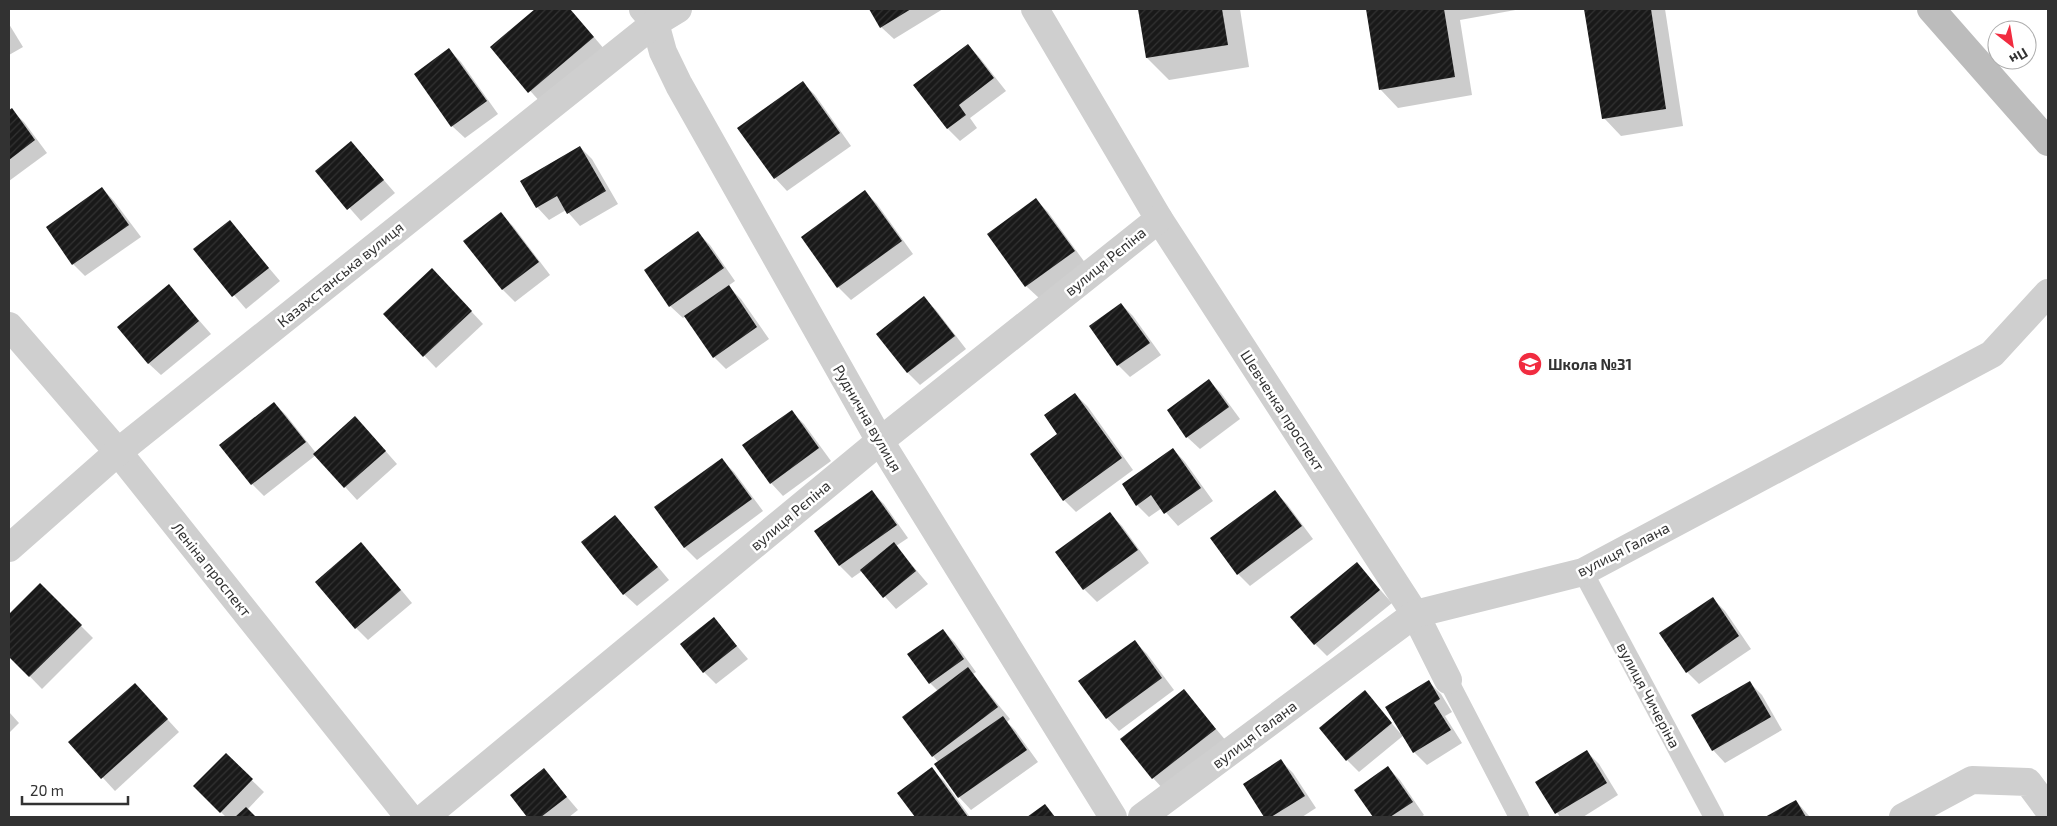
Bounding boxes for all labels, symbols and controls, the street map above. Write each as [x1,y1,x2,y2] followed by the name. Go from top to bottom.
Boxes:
[1987,20,2037,70] north arrow
[2007,45,2031,69] text: Пн
[273,218,407,331] street label: Казахстанська вулиця
[1061,223,1150,300] street label: вулиця Рєпіна
[1237,346,1329,474] street label: Шевченка проспект
[1517,351,1543,377] school or university icon: Школа №31
[1548,355,1632,373] place label: Школа №31
[829,361,906,475] street label: Руднична вулиця
[746,476,834,555] street label: вулиця Рєпіна
[168,518,256,620] street label: Леніна проспект
[1574,518,1673,581] street label: вулиця Галана
[1613,639,1684,751] street label: вулиця Чичеріна
[1208,696,1300,772] street label: вулиця Галана
[22,774,129,806] scale bar
[30,781,64,799] text: 20 m

